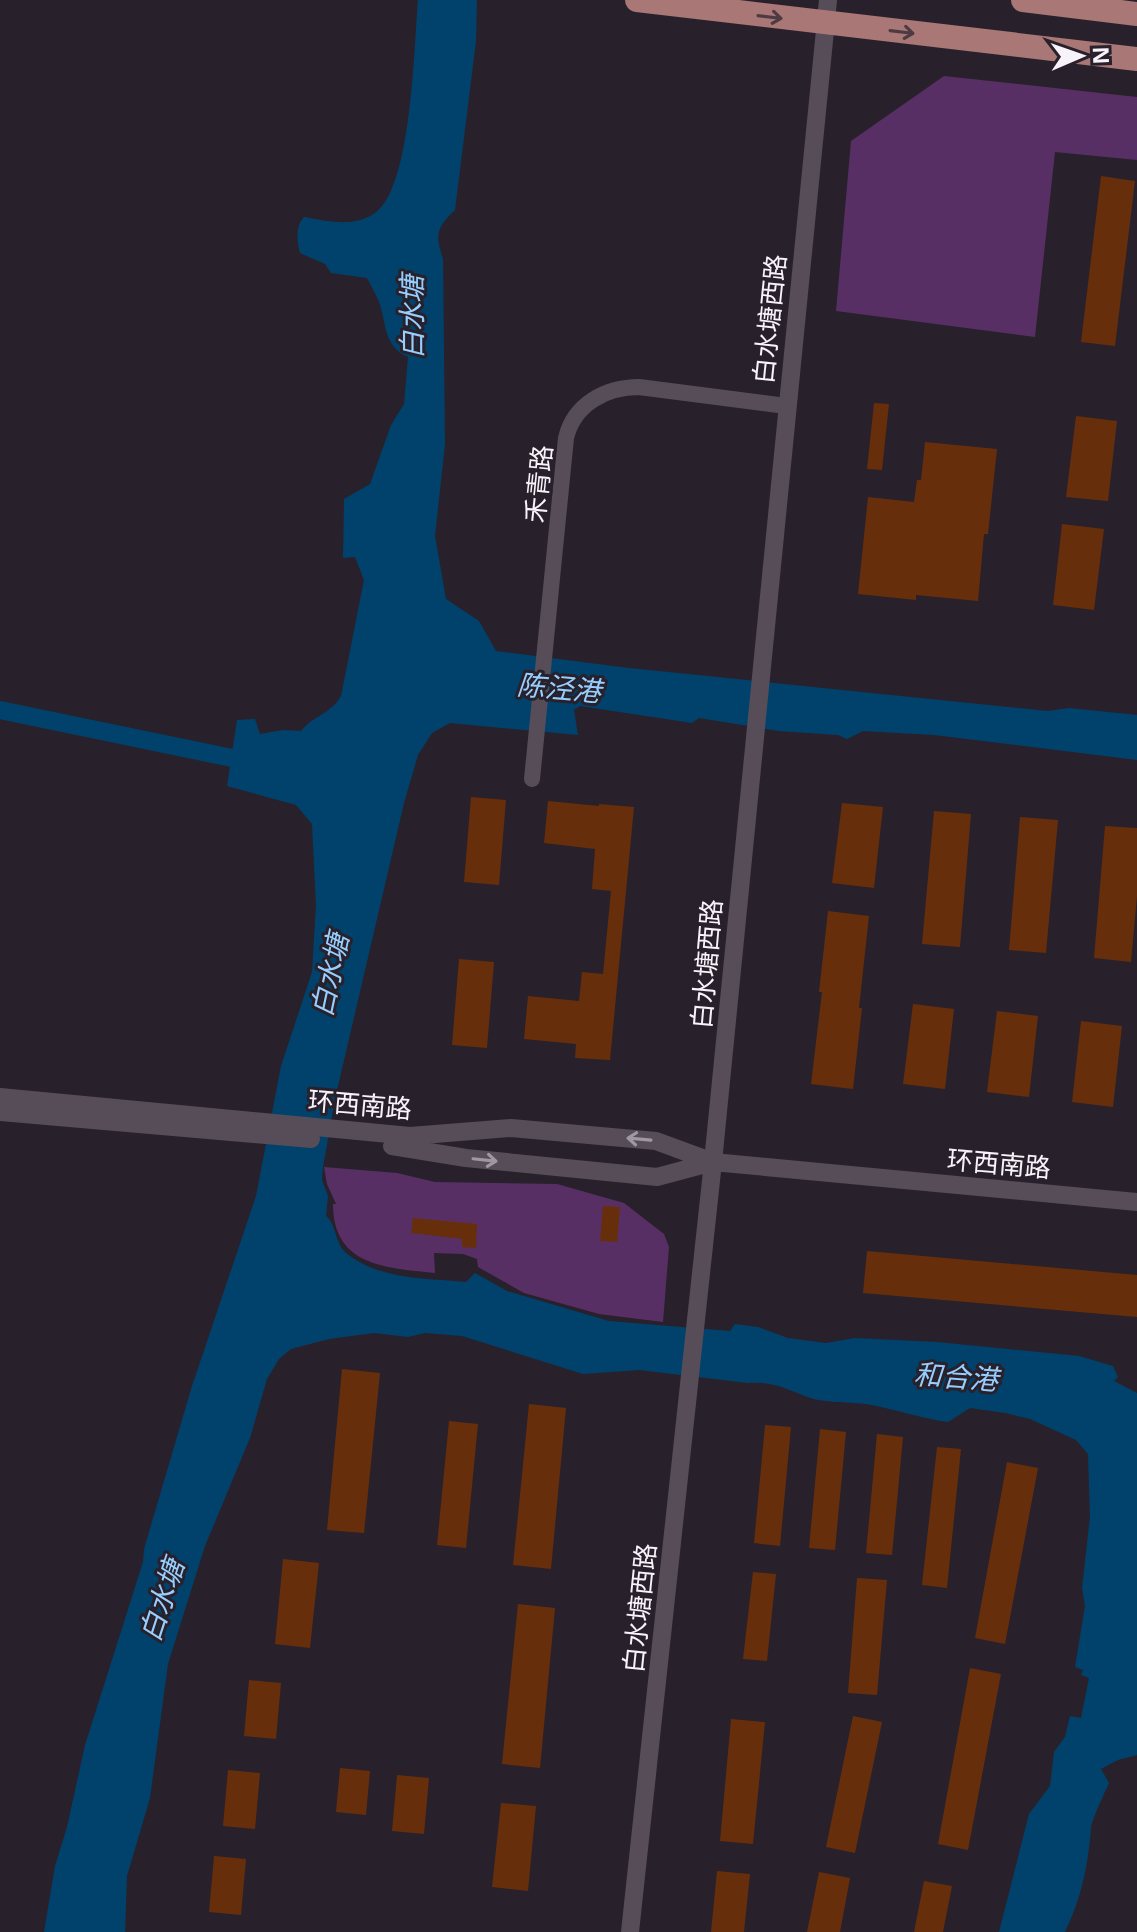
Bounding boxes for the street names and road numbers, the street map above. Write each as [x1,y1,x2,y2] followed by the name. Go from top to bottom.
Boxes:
[744,252,794,386] street label: 白水塘西路
[516,443,560,525] street label: 禾青路
[682,898,730,1030] street label: 白水塘西路
[307,1082,413,1126] street label: 环西南路
[946,1141,1052,1185] street label: 环西南路
[614,1541,664,1675] street label: 白水塘西路

